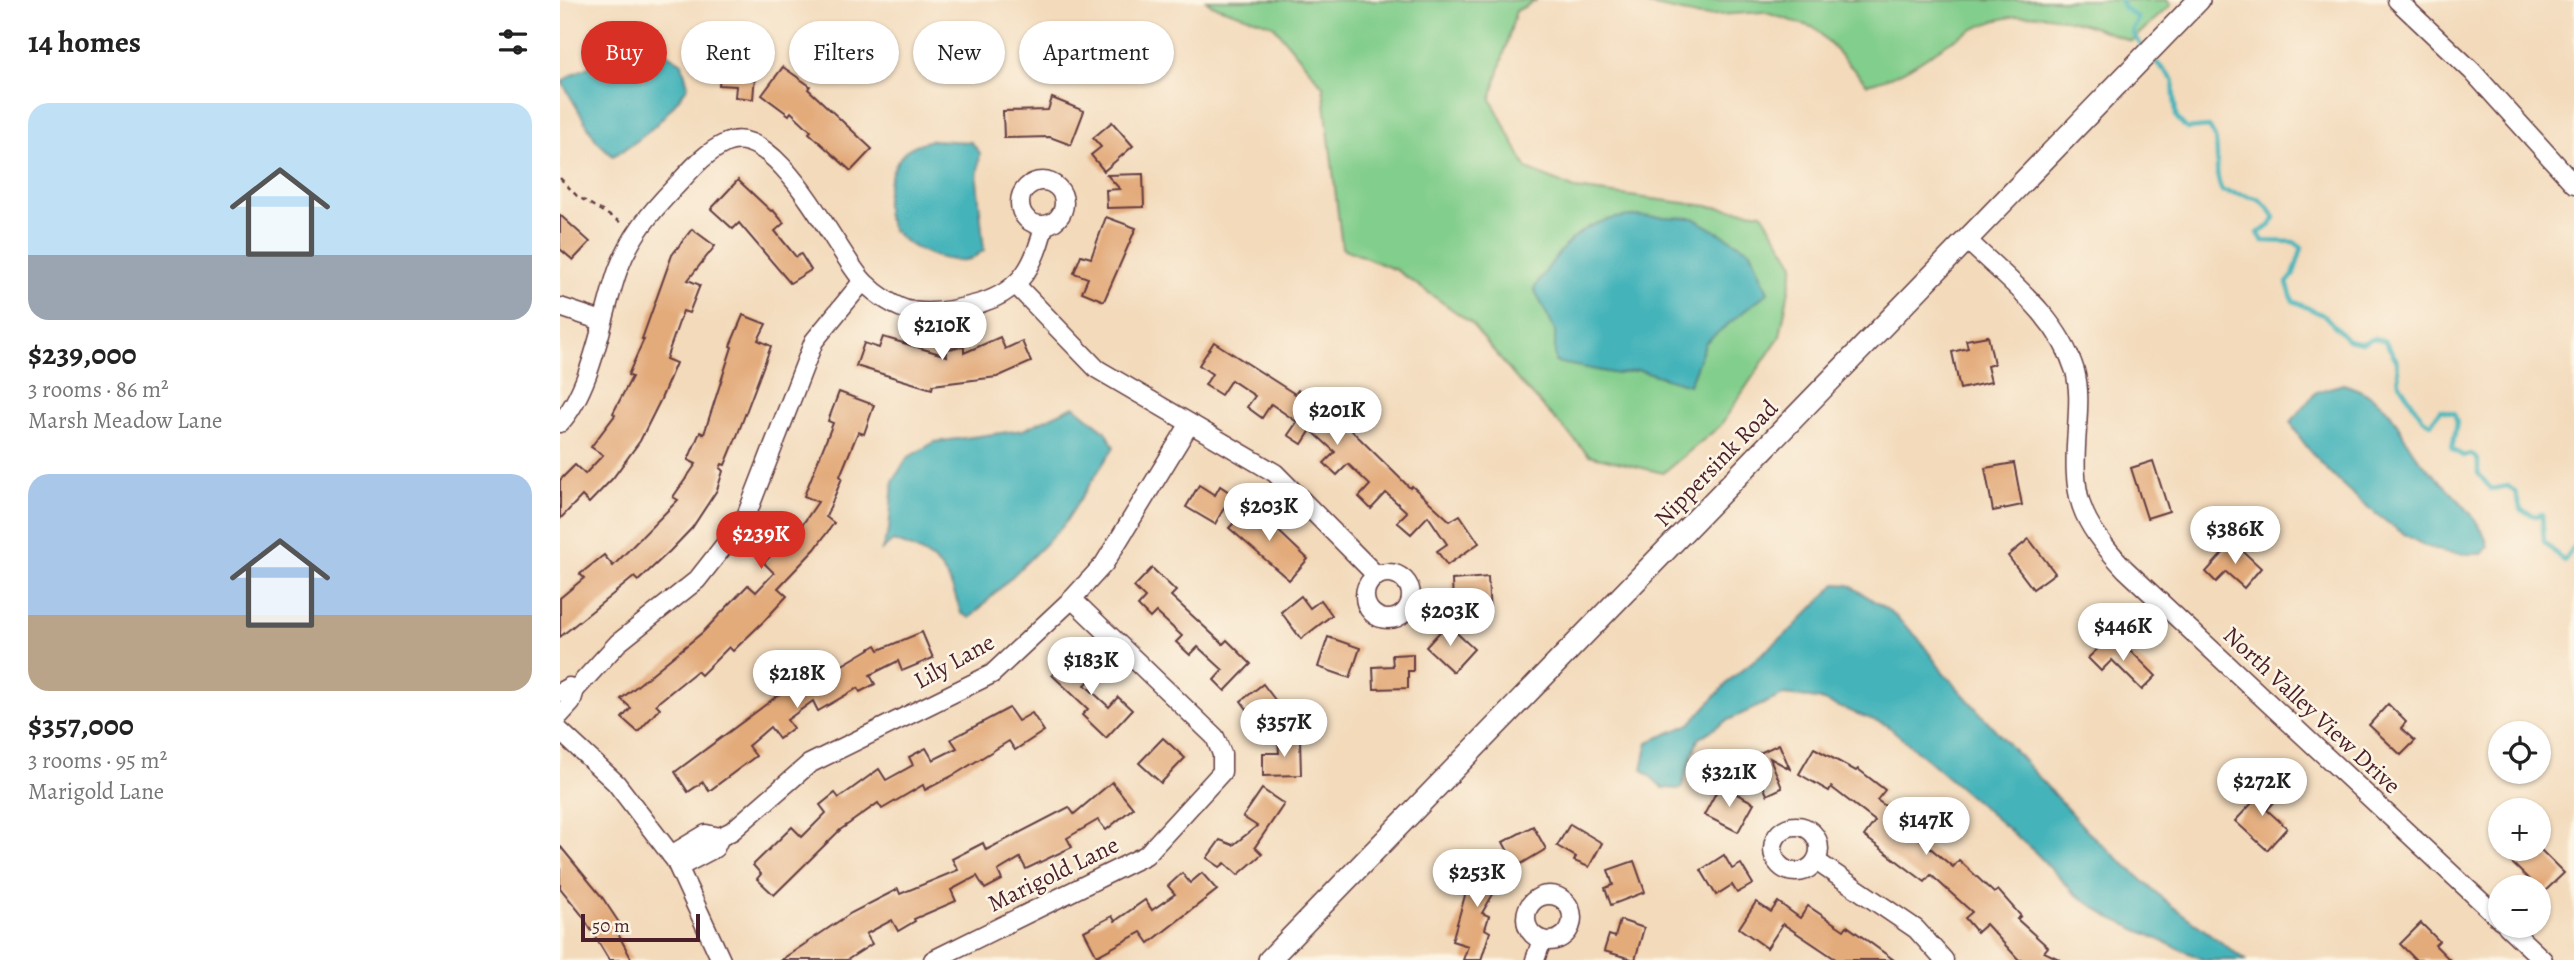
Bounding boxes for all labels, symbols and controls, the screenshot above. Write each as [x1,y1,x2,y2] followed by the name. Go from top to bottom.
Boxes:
[581,21,667,84] chip: Buy
[681,21,775,84] chip: Rent
[789,21,899,84] chip: Filters
[913,21,1005,84] chip: New
[1019,21,1174,84] chip: Apartment
[28,22,141,62] text: 14 homes
[494,23,532,61] icon: filters
[217,149,343,275] icon: home
[893,302,991,362] pin: $210K
[914,309,970,340] text: $210K
[28,334,137,374] text: $239,000
[28,374,169,405] text: 3 rooms · 86 m²
[1288,388,1386,447] pin: $201K
[1647,392,1785,534] street label: Nippersink Road
[1309,394,1365,425] text: $201K
[28,405,222,436] text: Marsh Meadow Lane
[1220,484,1318,543] pin: $203K
[1240,490,1298,521] text: $203K
[2186,506,2284,566] pin: $386K
[712,512,810,571] pin: $239K
[2206,513,2264,544] text: $386K
[732,518,790,549] text: $239K
[217,520,343,646] icon: home
[1401,588,1499,648] pin: $203K
[1421,595,1479,626] text: $203K
[2074,604,2172,663] pin: $446K
[2094,610,2152,641] text: $446K
[2216,619,2408,801] street label: North Valley View Drive
[908,626,1000,696] street label: Lily Lane
[1042,638,1140,697] pin: $183K
[1064,644,1119,675] text: $183K
[748,650,846,710] pin: $218K
[769,657,825,688] text: $218K
[1235,700,1333,759] pin: $357K
[28,705,134,745] text: $357,000
[1256,706,1312,737] text: $357K
[2488,721,2551,938] map controls
[2488,721,2551,784] button: locate
[28,745,167,776] text: 3 rooms · 95 m²
[1680,750,1778,809] pin: $321K
[1701,756,1757,787] text: $321K
[2213,758,2311,818] pin: $272K
[2233,765,2291,796] text: $272K
[28,776,164,807] text: Marigold Lane
[1877,798,1975,857] pin: $147K
[2488,798,2551,861] button: +
[1899,804,1953,835] text: $147K
[982,829,1124,919] street label: Marigold Lane
[1428,850,1526,909] pin: $253K
[1449,856,1505,887] text: $253K
[2488,875,2551,938] button: −
[581,911,700,943] scale bar
[592,913,630,939] text: 50 m

